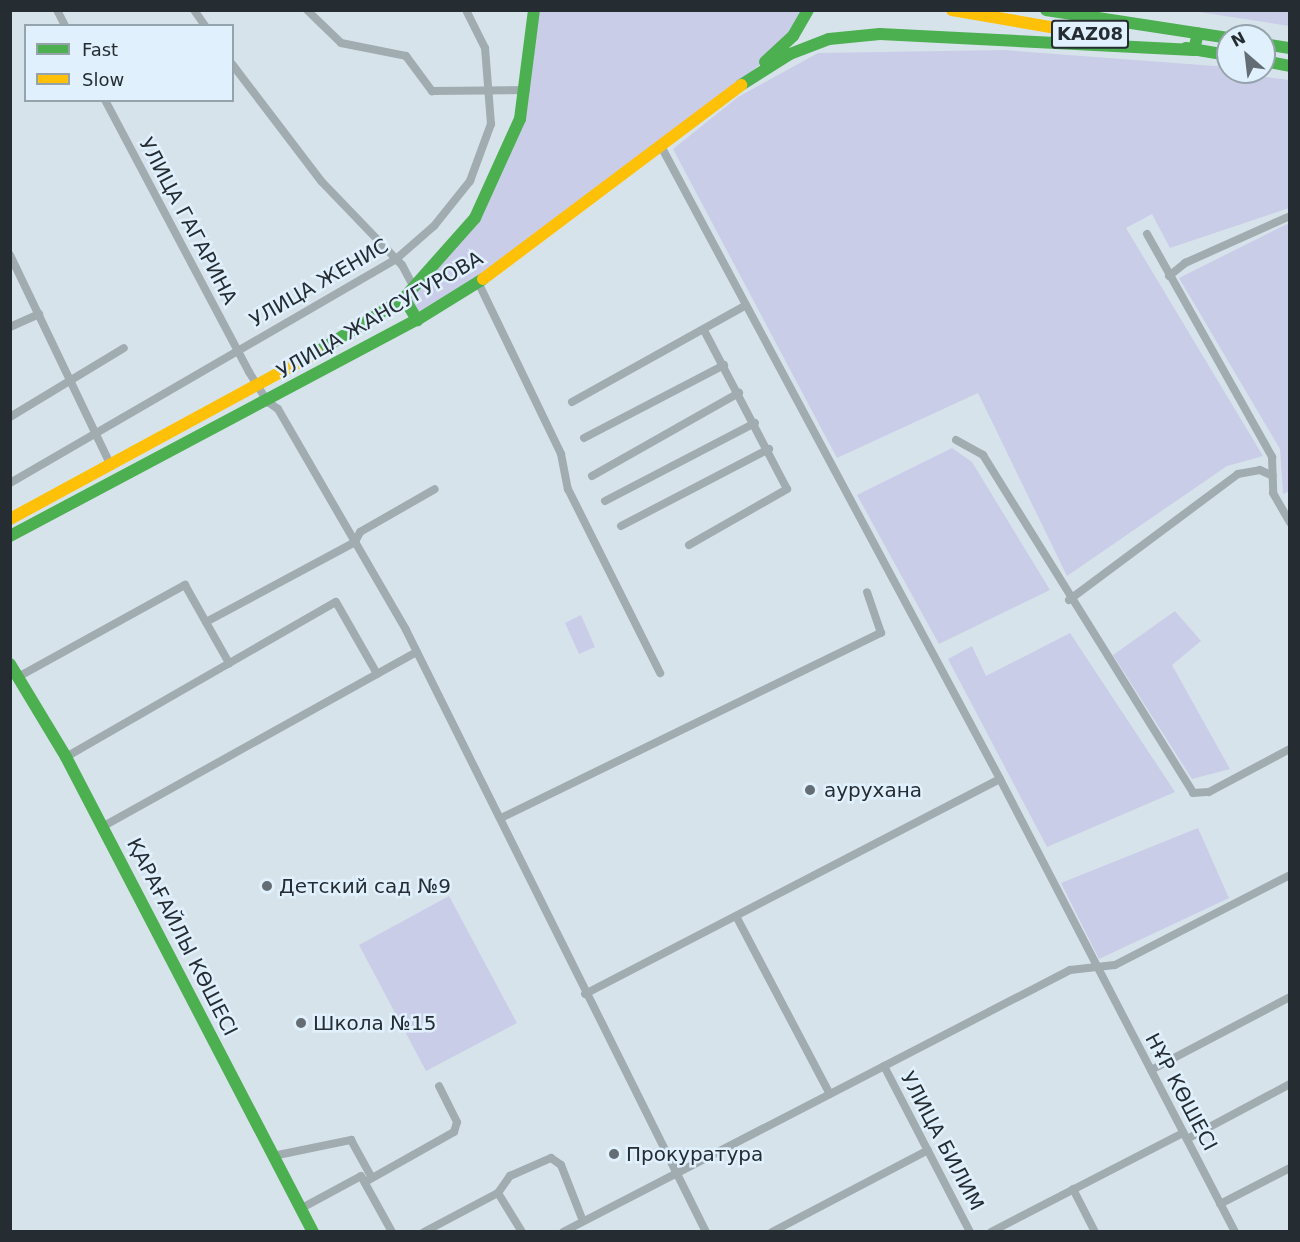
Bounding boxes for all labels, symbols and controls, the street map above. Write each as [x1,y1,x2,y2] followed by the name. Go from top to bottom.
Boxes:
[1051,19,1129,49] road number: KAZ08
[24,24,234,102] legend
[1216,24,1276,84] north arrow
[1228,28,1249,51] text: N
[82,39,118,60] text: Fast
[82,69,124,90] text: Slow
[134,134,242,308] street label: УЛИЦА ГАГАРИНА
[245,234,393,332] street label: УЛИЦА ЖЕНИС
[273,246,487,384] street label: УЛИЦА ЖАНСУГУРОВА
[824,778,922,802] place label: аурухана
[801,781,819,799] marker: аурухана
[122,834,242,1040] street label: ҚАРАҒАЙЛЫ КӨШЕСІ
[279,874,451,898] place label: Детский сад №9
[260,879,274,893] marker: Детский сад №9
[313,1011,436,1035] place label: Школа №15
[294,1016,308,1030] marker: Школа №15
[1140,1029,1222,1155] street label: НҰР КӨШЕСІ
[895,1068,989,1214] street label: УЛИЦА БИЛИМ
[626,1142,763,1166] place label: Прокуратура
[607,1147,621,1161] marker: Прокуратура

